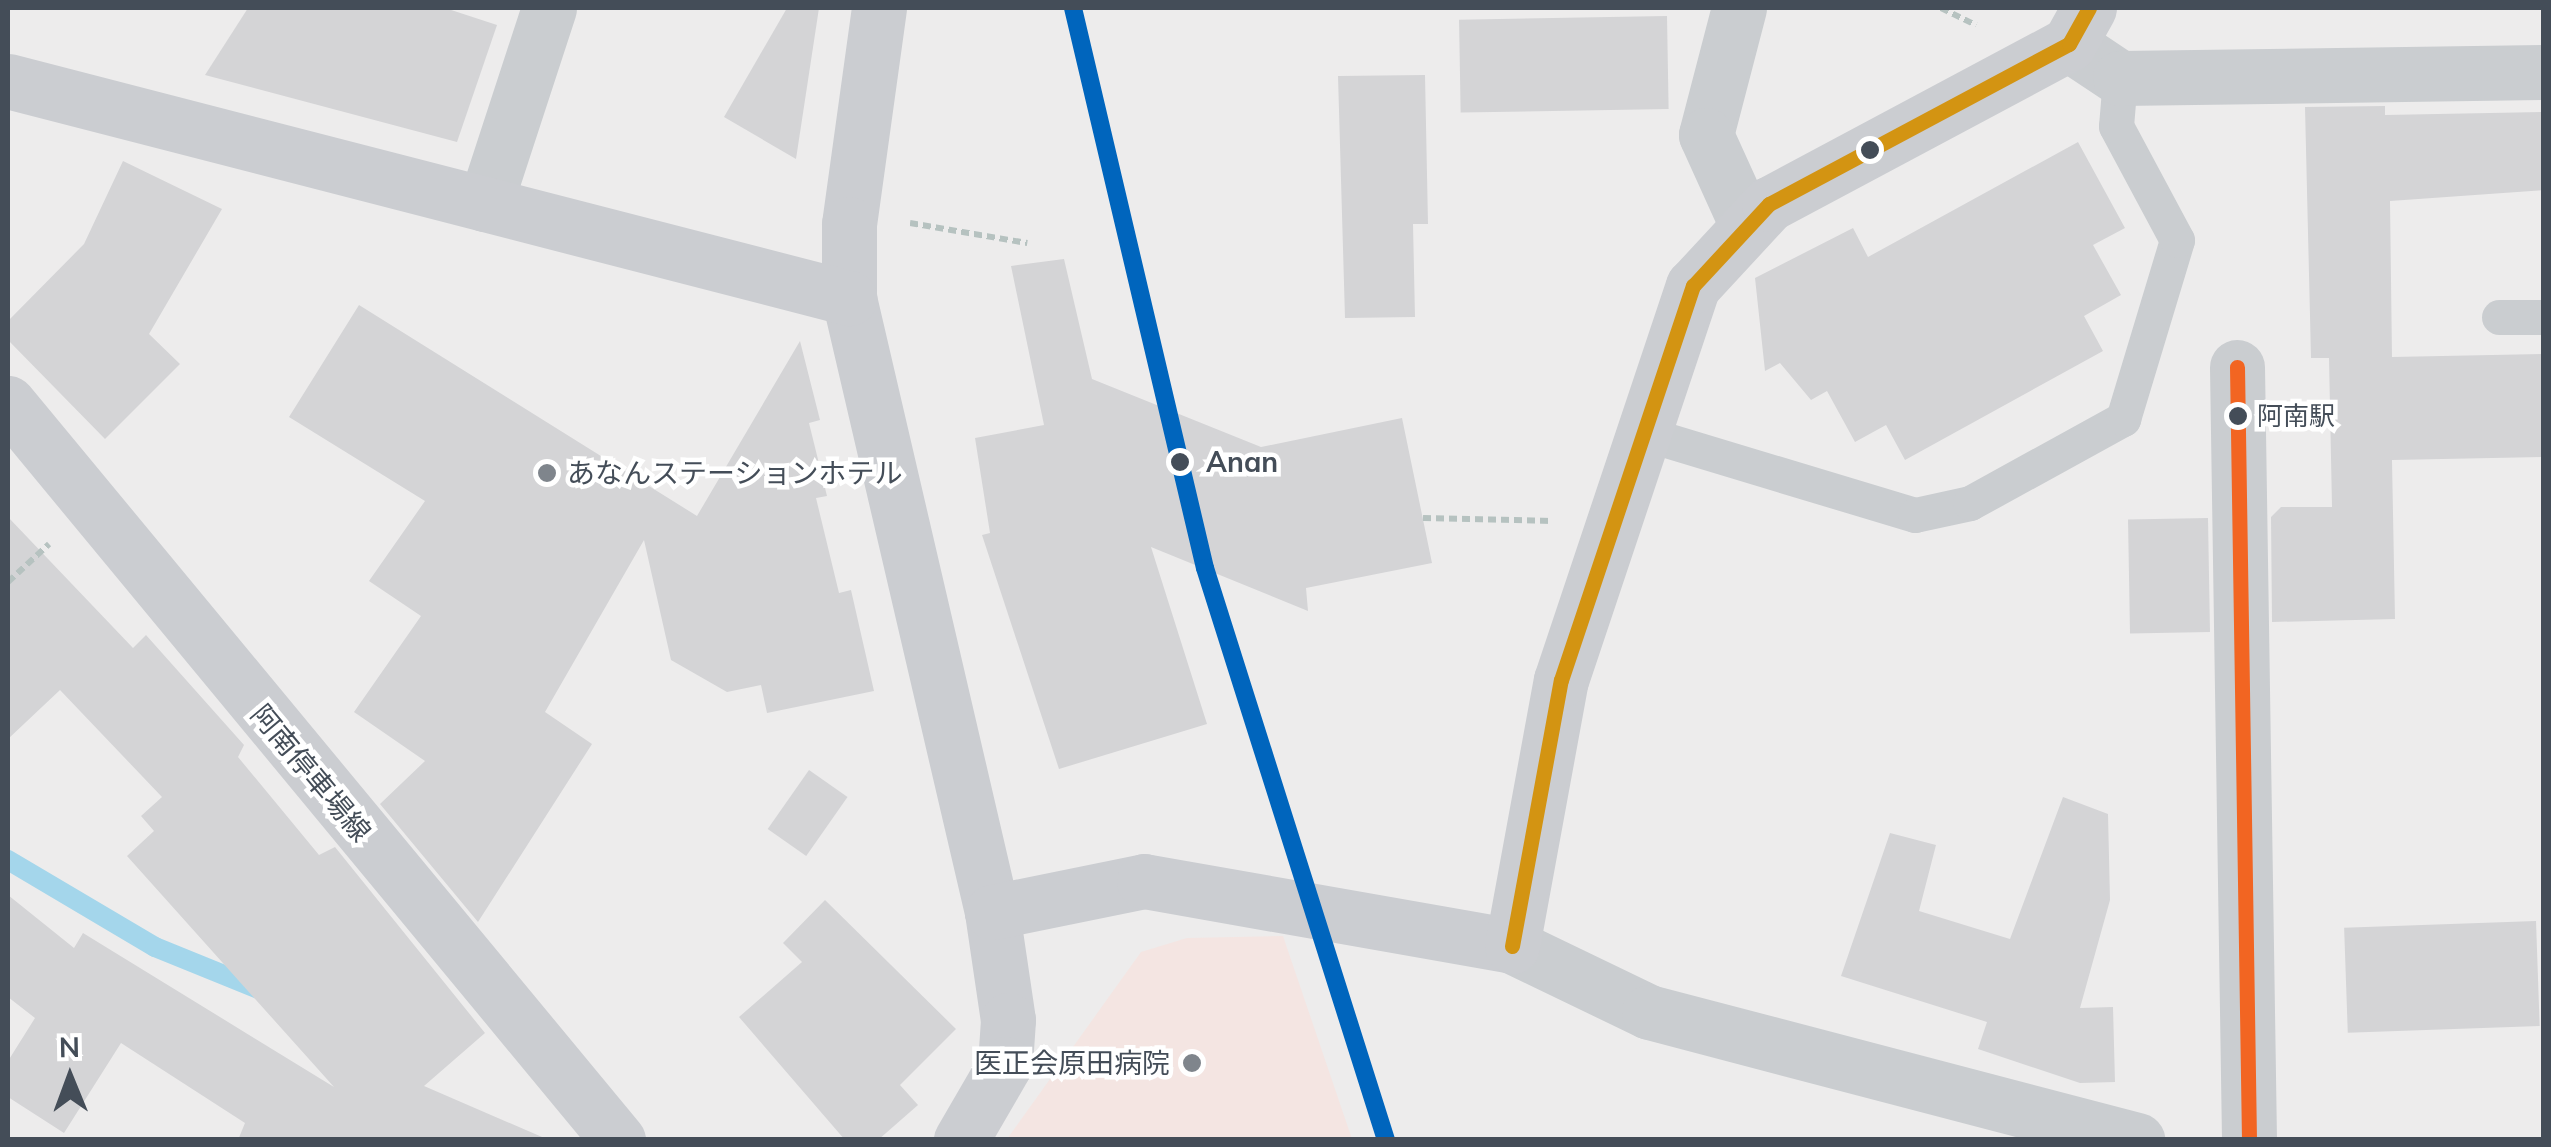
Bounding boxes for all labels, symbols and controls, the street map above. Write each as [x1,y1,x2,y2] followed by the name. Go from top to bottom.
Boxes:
[1860,140,1880,160] unlabelled marker
[2257,400,2335,432] place label: 阿南駅
[2228,406,2248,426] marker: 阿南駅
[1163,445,1197,479] marker: Anan
[1206,445,1278,479] place label: Anan
[567,456,903,490] place label: あなんステーションホテル
[536,462,558,484] marker: あなんステーションホテル
[244,698,378,848] street label: 阿南停車場線
[20,1027,120,1127] north arrow
[59,1029,80,1064] text: N
[974,1046,1170,1080] place label: 医正会原田病院
[1179,1050,1205,1076] marker: 医正会原田病院

